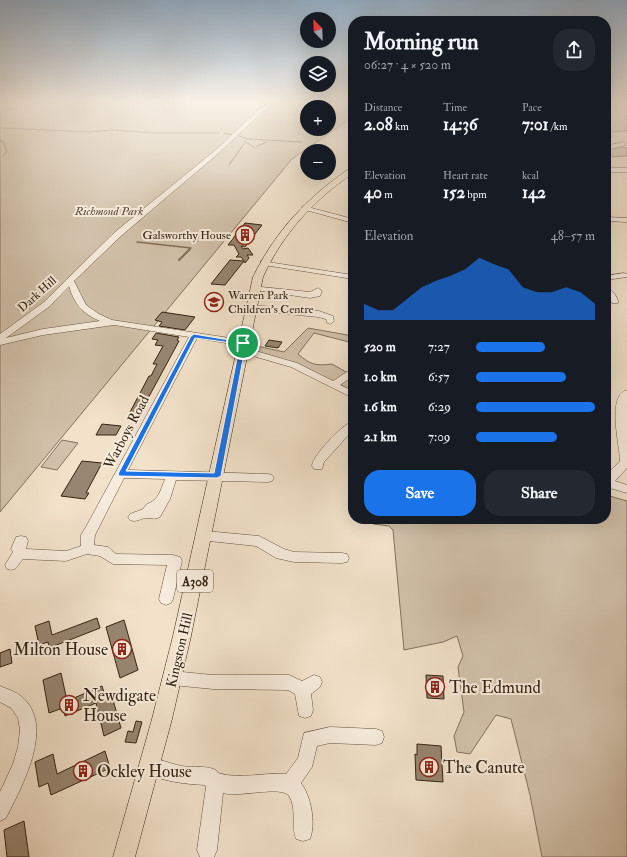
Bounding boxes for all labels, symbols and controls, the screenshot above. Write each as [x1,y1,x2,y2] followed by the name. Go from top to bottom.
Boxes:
[300,12,336,48] north arrow
[300,12,336,180] map controls
[364,28,479,56] text: Morning run
[553,29,595,71] button: share
[300,56,336,92] button: layers
[364,57,451,73] text: 06:27 · 4 × 520 m
[300,100,336,136] button: +
[364,101,402,114] text: Distance
[443,101,467,114] text: Time
[522,101,542,114] text: Pace
[364,114,393,135] text: 2.08
[443,114,478,135] text: 14:36
[522,114,549,135] text: 7:01
[393,120,409,133] text: km
[549,120,568,133] text: /km
[300,144,336,180] button: −
[364,169,406,182] text: Elevation
[443,169,488,182] text: Heart rate
[522,169,539,182] text: kcal
[364,182,382,203] text: 40
[443,182,465,203] text: 152
[522,182,546,203] text: 142
[382,188,393,201] text: m
[465,188,487,201] text: bpm
[74,204,143,219] park label: Richmond Park
[234,224,256,246] building icon: Galsworthy House
[143,228,231,243] place label: Galsworthy House
[364,228,414,244] text: Elevation
[551,228,595,244] text: 48–57 m
[15,273,60,316] street label: Dark Hill
[227,288,314,317] place label: Warren Park Children's Centre
[203,291,225,313] school or university icon: Warren Park Children's Centre
[226,326,260,360] pin
[232,332,254,354] icon: arrive
[364,339,396,355] text: 520 m
[428,339,450,355] text: 7:27
[364,369,397,385] text: 1.0 km
[428,369,449,385] text: 6:57
[100,393,154,473] street label: Warboys Road
[364,399,397,415] text: 1.6 km
[428,399,451,415] text: 6:29
[364,429,397,445] text: 2.1 km
[428,429,451,445] text: 7:09
[364,470,476,516] button: Save
[484,470,595,516] button: Share
[177,570,213,592] road number: A308
[163,611,196,689] street label: Kingston Hill
[111,638,133,660] building icon: Milton House
[13,639,108,660] place label: Milton House
[424,676,446,698] building icon: The Edmund
[449,677,541,698] place label: The Edmund
[83,685,156,726] place label: Newdigate House
[58,694,80,716] building icon: Newdigate House
[418,756,440,778] building icon: The Canute
[443,757,525,778] place label: The Canute
[72,760,94,782] building icon: Ockley House
[97,761,192,783] place label: Ockley House

